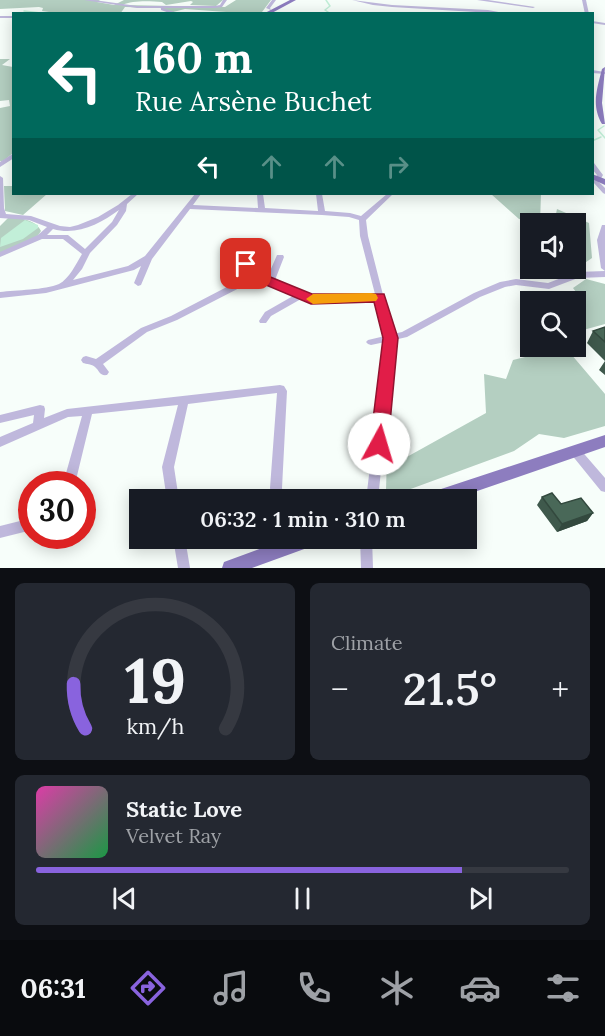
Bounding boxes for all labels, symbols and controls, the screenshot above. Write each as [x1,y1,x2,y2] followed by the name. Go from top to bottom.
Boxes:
[135,31,253,85] text: 160 m
[36,36,114,114] icon: left
[135,84,372,118] text: Rue Arsène Buchet
[192,150,225,183] icon: left
[255,150,288,183] icon: ahead
[318,150,351,183] icon: ahead
[381,150,414,183] icon: right
[520,213,586,357] map controls
[520,213,586,279] button: sound
[220,238,271,289] pin
[229,247,262,280] icon: arrive
[520,291,586,357] button: search
[347,412,411,476] position arrow
[18,471,96,549] speed limit sign: 30
[200,505,406,533] text: 06:32 · 1 min · 310 m
[331,630,403,655] text: Climate
[124,640,186,720] text: 19
[403,660,497,717] text: 21.5°
[331,668,349,710] text: −
[552,668,569,710] text: +
[126,712,184,740] text: km/h
[126,795,242,823] text: Static Love
[126,823,221,848] text: Velvet Ray
[108,882,141,915] icon: previous
[286,882,319,915] icon: pause
[464,882,497,915] icon: next
[127,967,169,1009] icon: directions
[210,967,252,1009] icon: music
[293,967,335,1009] icon: phone
[376,967,418,1009] icon: climate
[459,967,501,1009] icon: car
[542,967,584,1009] icon: filters
[21,971,86,1005] text: 06:31

